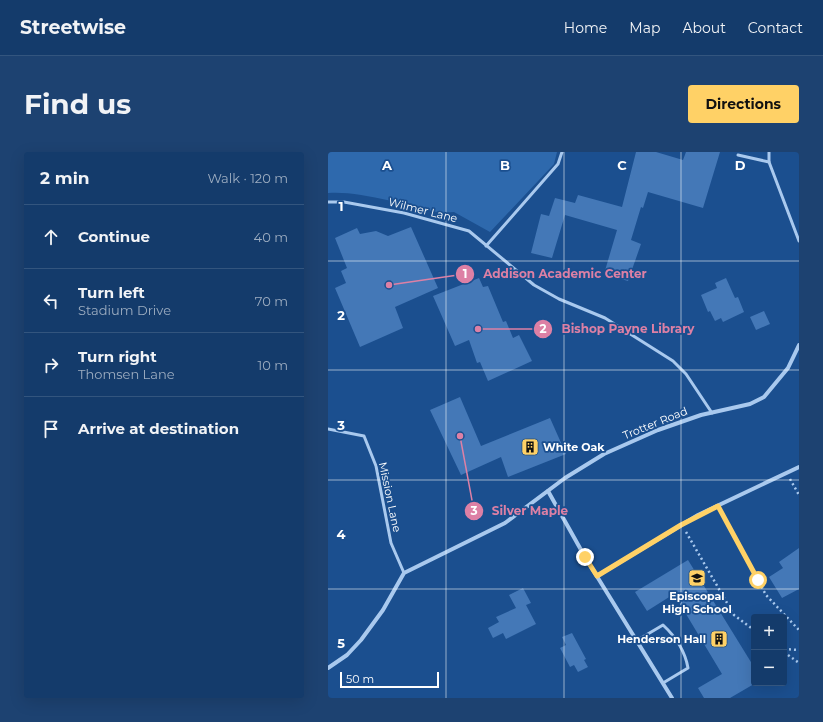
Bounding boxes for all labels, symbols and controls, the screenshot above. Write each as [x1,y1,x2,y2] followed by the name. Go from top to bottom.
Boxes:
[20,16,126,39] text: Streetwise
[564,19,607,37] text: Home
[629,19,660,37] text: Map
[682,19,726,37] text: About
[748,19,803,37] text: Contact
[688,85,799,123] button: Directions
[24,87,131,121] text: Find us
[381,157,393,173] text: A
[500,157,510,173] text: B
[617,157,627,173] text: C
[735,157,746,173] text: D
[40,168,90,188] text: 2 min
[207,170,288,186] text: Walk · 120 m
[387,195,459,225] street label: Wilmer Lane
[338,198,344,214] text: 1
[40,226,62,248] icon: ahead
[78,227,150,246] text: Continue
[254,229,288,245] text: 40 m
[455,262,655,286] callout: Addison Academic Center
[463,266,467,281] text: 1
[482,266,647,281] text: Addison Academic Center
[78,283,145,302] text: Turn left
[40,290,62,312] icon: left
[255,293,288,309] text: 70 m
[78,302,171,318] text: Stadium Drive
[337,307,345,323] text: 2
[533,317,702,341] callout: Bishop Payne Library
[539,321,547,336] text: 2
[561,321,695,336] text: Bishop Payne Library
[78,347,157,366] text: Turn right
[40,354,62,376] icon: right
[258,357,288,373] text: 10 m
[78,366,175,382] text: Thomsen Lane
[621,404,689,442] street label: Trotter Road
[336,417,345,433] text: 3
[40,418,62,440] icon: arrive
[78,419,239,438] text: Arrive at destination
[520,437,540,457] building icon: White Oak
[543,440,605,454] place label: White Oak
[376,461,404,534] street label: Mission Lane
[464,499,576,523] callout: Silver Maple
[469,503,478,518] text: 3
[492,503,569,518] text: Silver Maple
[337,526,346,542] text: 4
[576,548,594,566] route end
[687,568,707,588] school or university icon: Episcopal High School
[749,571,767,589] route start
[662,589,732,616] place label: Episcopal High School
[751,614,787,686] map controls
[751,614,787,650] button: +
[709,629,729,649] building icon: Henderson Hall
[617,632,706,646] place label: Henderson Hall
[337,635,345,651] text: 5
[751,650,787,686] button: −
[340,670,439,689] scale bar
[346,672,374,686] text: 50 m

